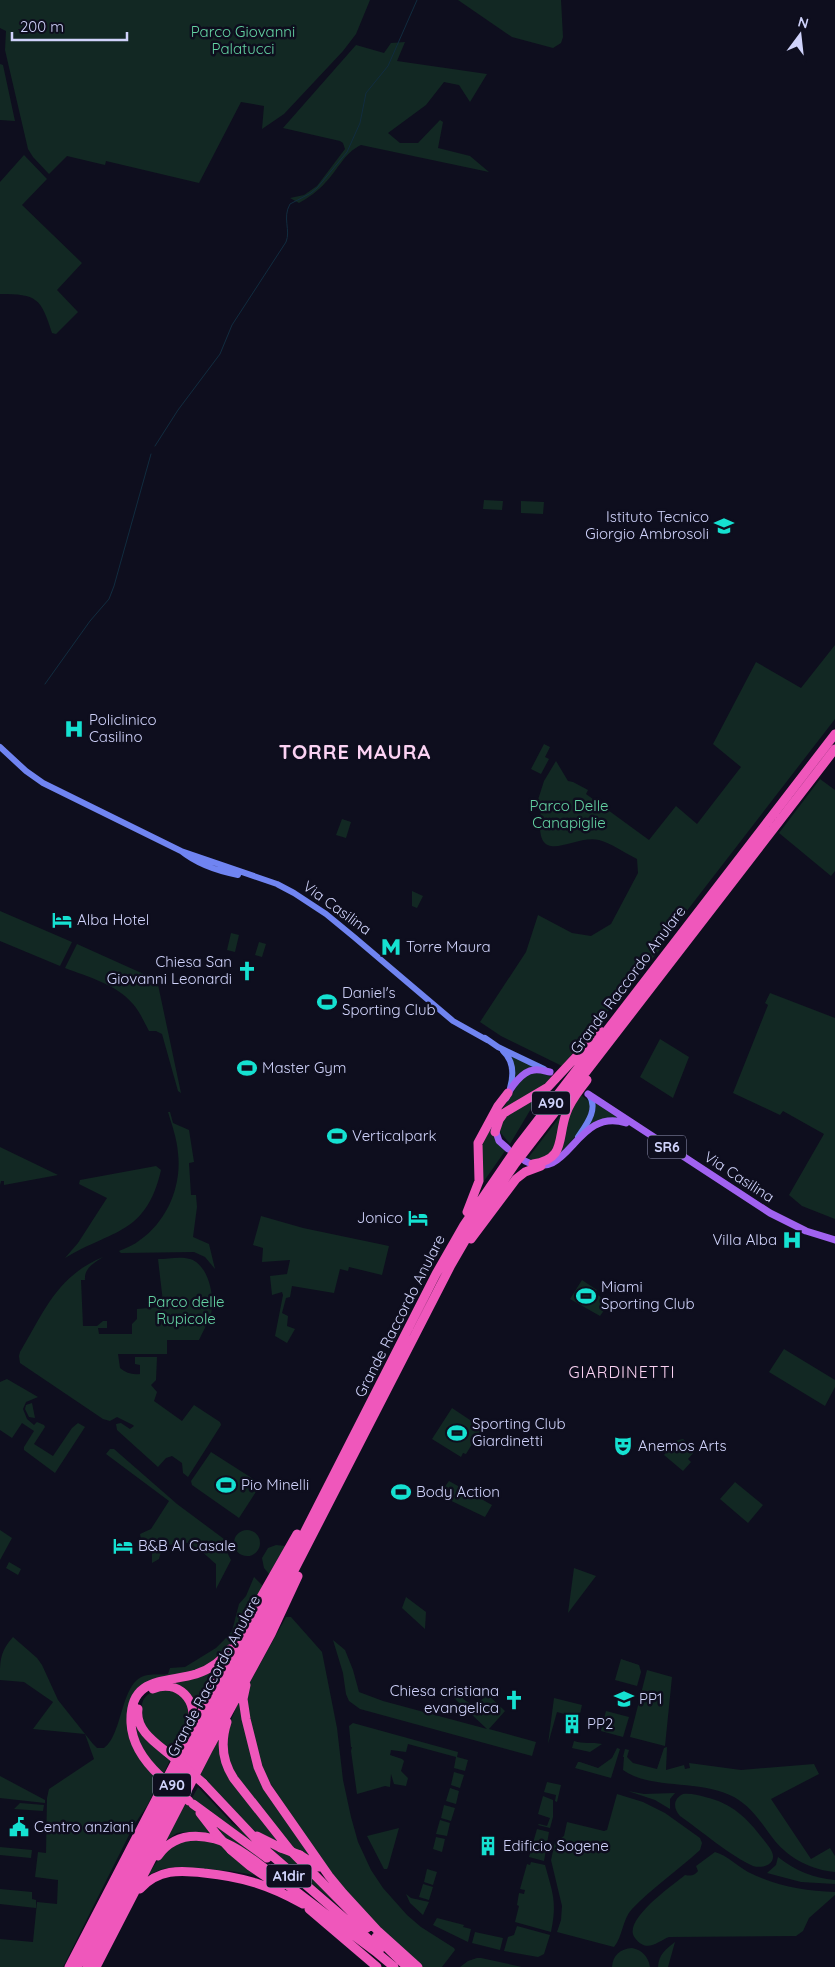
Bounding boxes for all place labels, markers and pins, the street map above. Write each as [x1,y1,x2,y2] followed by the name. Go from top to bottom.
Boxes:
[585,507,709,543] place label: Istituto Tecnico Giorgio Ambrosoli
[713,515,735,537] school or university icon: Istituto Tecnico Giorgio Ambrosoli
[89,710,157,746] place label: Policlinico Casilino
[63,718,85,740] hospital icon: Policlinico Casilino
[51,909,73,931] hotel icon: Alba Hotel
[77,910,149,929] place label: Alba Hotel
[380,936,402,958] metro station icon: Torre Maura
[406,937,491,956] place label: Torre Maura
[107,952,232,988] place label: Chiesa San Giovanni Leonardi
[236,960,258,982] church icon: Chiesa San Giovanni Leonardi
[342,983,436,1019] place label: Daniel's Sporting Club
[316,991,338,1013] sports icon: Daniel's Sporting Club
[236,1057,258,1079] sports icon: Master Gym
[262,1058,347,1077] place label: Master Gym
[326,1125,348,1147] sports icon: Verticalpark
[352,1126,436,1145] place label: Verticalpark
[407,1207,429,1229] hotel icon: Jonico
[357,1208,403,1227] place label: Jonico
[781,1229,803,1251] hospital icon: Villa Alba
[712,1230,777,1249] place label: Villa Alba
[601,1277,695,1313] place label: Miami Sporting Club
[575,1285,597,1307] sports icon: Miami Sporting Club
[472,1414,566,1450] place label: Sporting Club Giardinetti
[446,1422,468,1444] sports icon: Sporting Club Giardinetti
[612,1435,634,1457] theatre icon: Anemos Arts
[638,1436,727,1455] place label: Anemos Arts
[215,1474,237,1496] sports icon: Pio Minelli
[241,1475,309,1494] place label: Pio Minelli
[390,1481,412,1503] sports icon: Body Action
[416,1482,500,1501] place label: Body Action
[112,1535,134,1557] hotel icon: B&B Al Casale
[138,1536,236,1555] place label: B&B Al Casale
[390,1681,499,1717] place label: Chiesa cristiana evangelica
[613,1688,635,1710] school or university icon: PP1
[503,1689,525,1711] church icon: Chiesa cristiana evangelica
[639,1689,662,1708] place label: PP1
[561,1713,583,1735] building icon: PP2
[587,1714,613,1733] place label: PP2
[8,1816,30,1838] public building icon: Centro anziani
[34,1817,134,1836] place label: Centro anziani
[477,1835,499,1857] building icon: Edificio Sogene
[503,1836,609,1855] place label: Edificio Sogene

